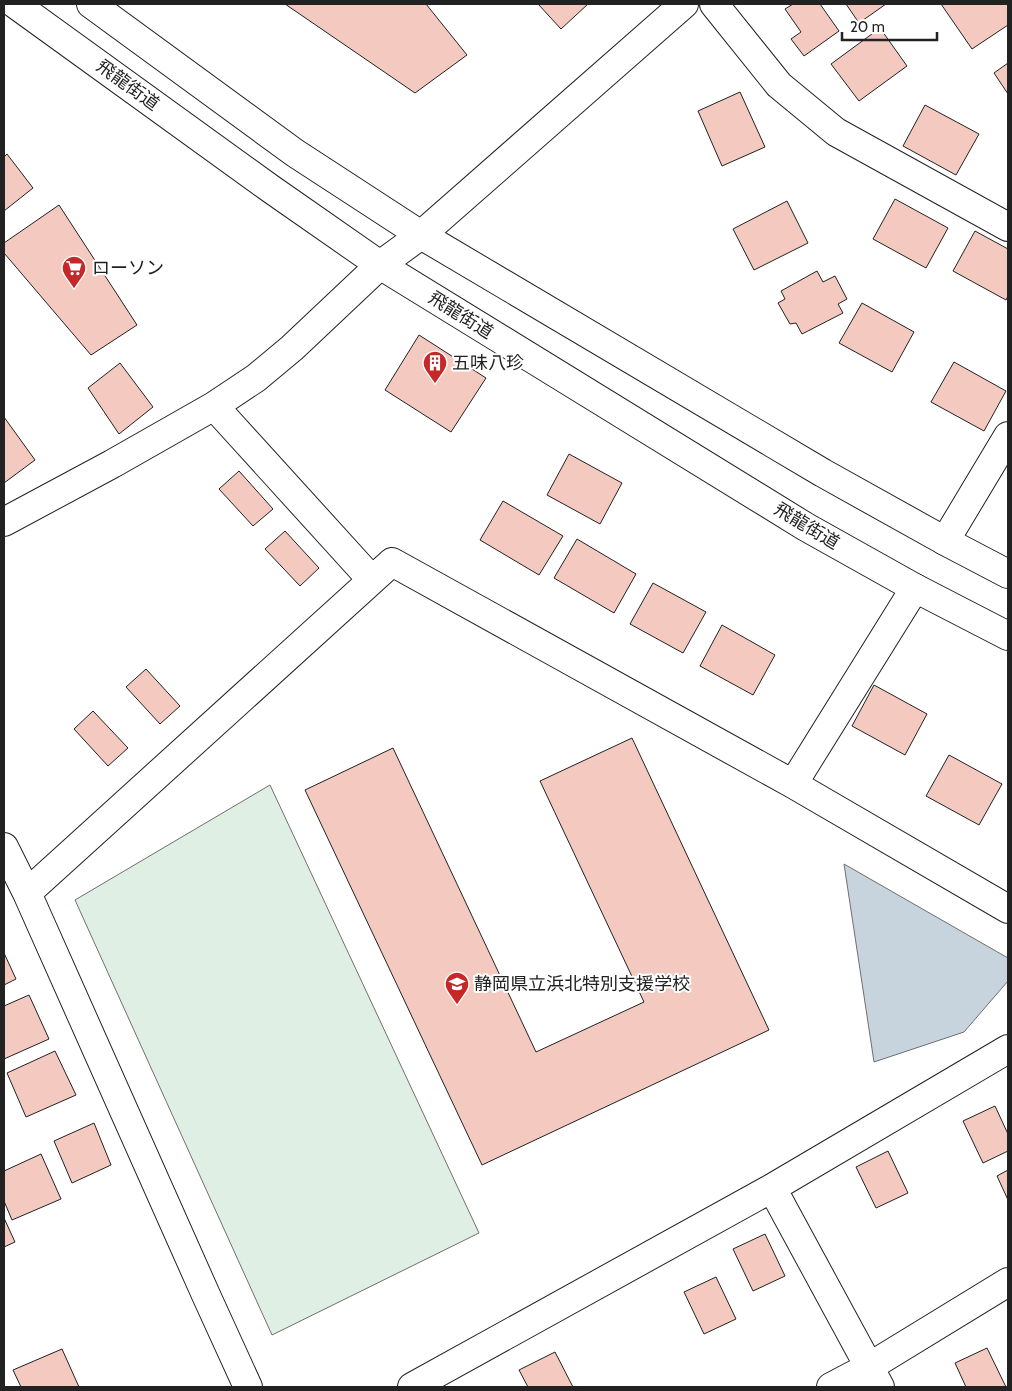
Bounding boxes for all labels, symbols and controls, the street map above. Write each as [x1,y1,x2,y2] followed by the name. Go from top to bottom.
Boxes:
[842,10,937,42] scale bar
[850,18,885,36] text: 20 m
[92,55,164,115] street label: 飛龍街道
[61,255,87,289] supermarket icon: ローソン
[92,257,164,279] place label: ローソン
[425,287,497,343] street label: 飛龍街道
[422,350,448,384] building icon: 五味八珍
[452,352,524,374] place label: 五味八珍
[770,498,844,554] street label: 飛龍街道
[444,971,470,1005] school or university icon: 静岡県立浜北特別支援学校
[474,973,690,995] place label: 静岡県立浜北特別支援学校

